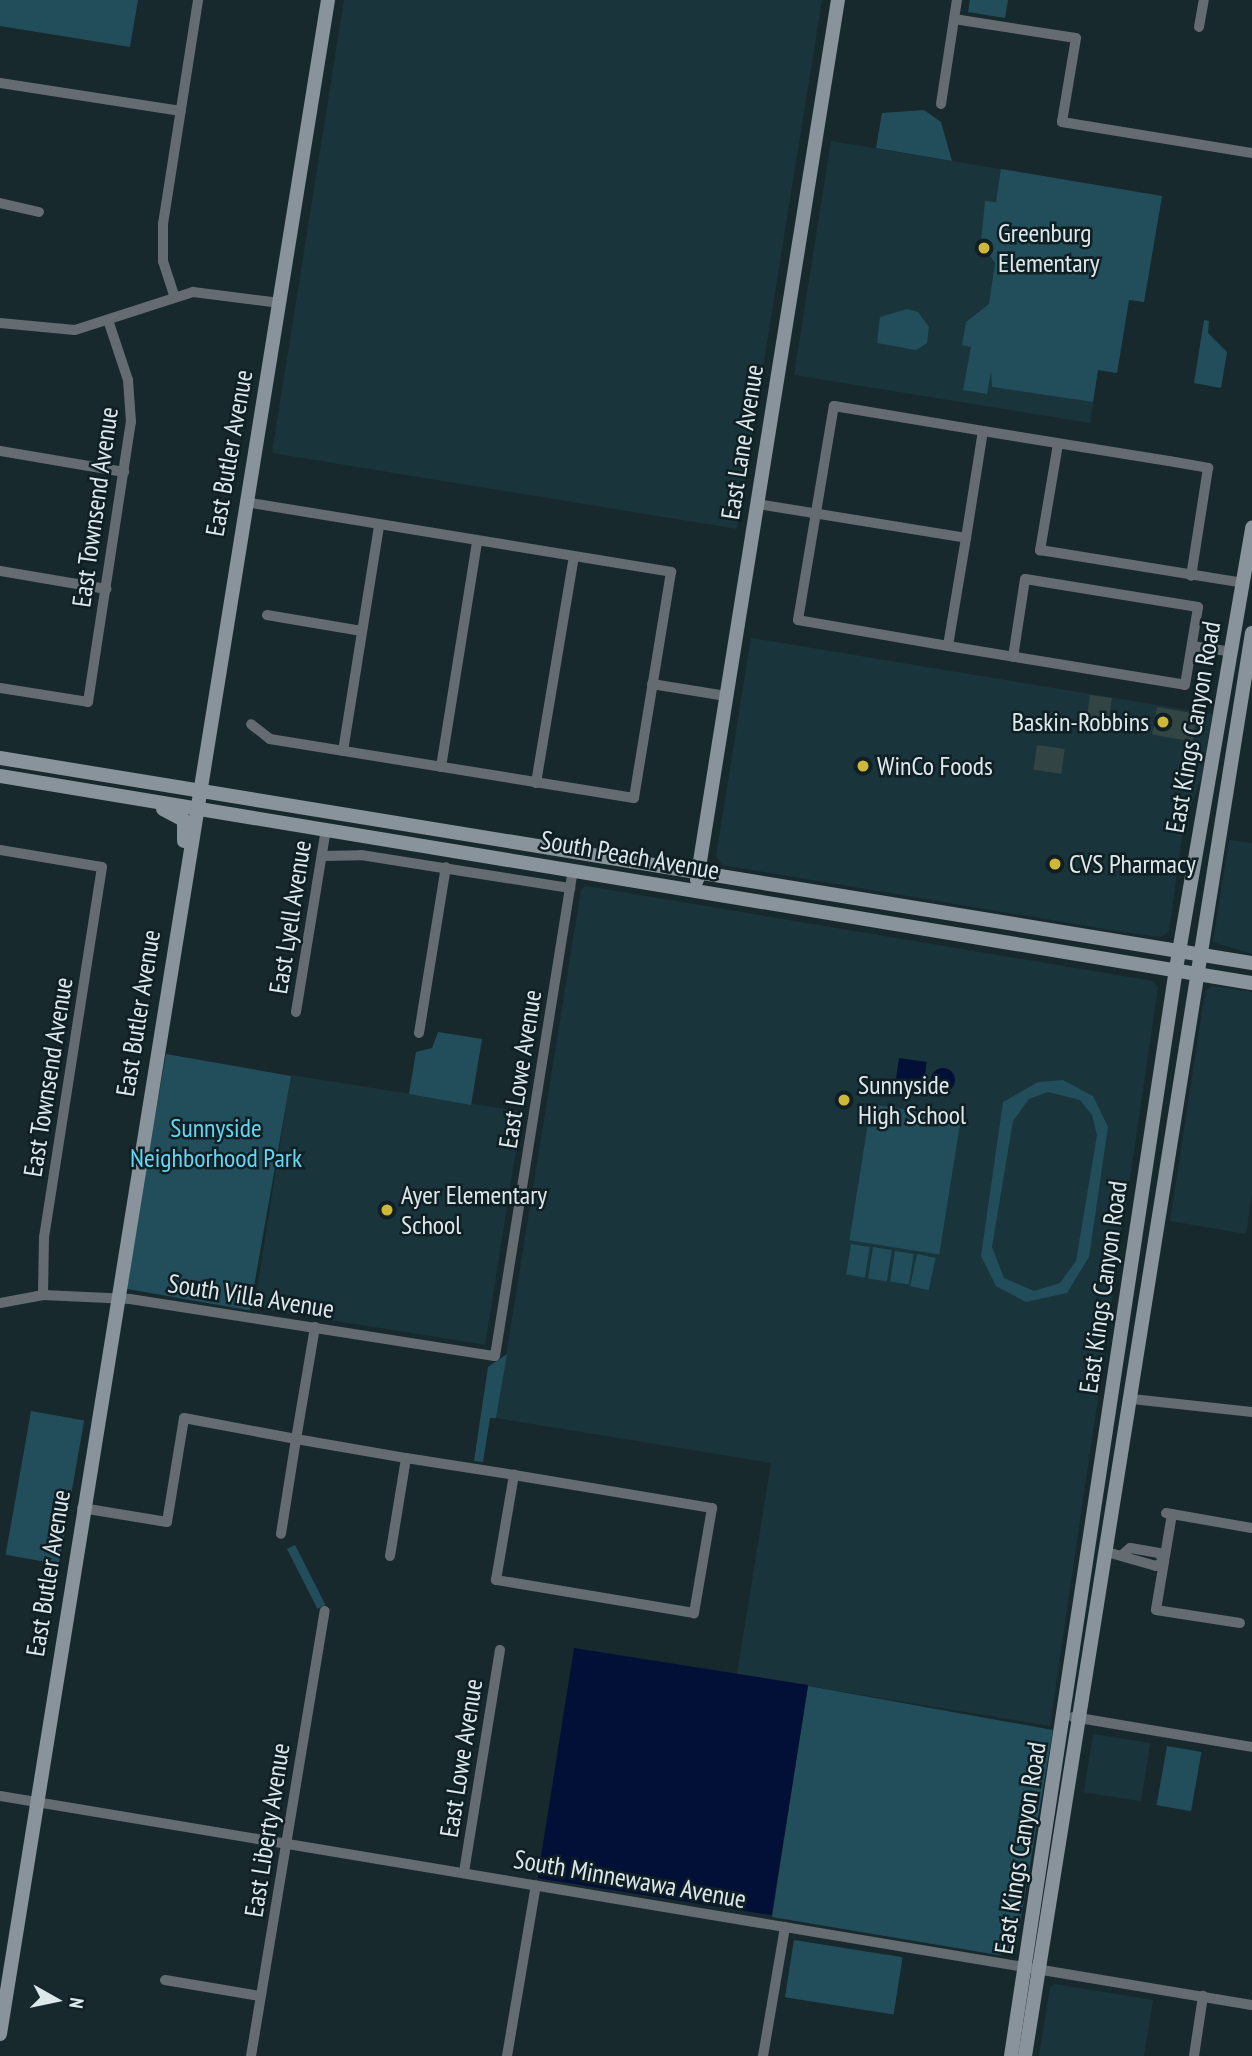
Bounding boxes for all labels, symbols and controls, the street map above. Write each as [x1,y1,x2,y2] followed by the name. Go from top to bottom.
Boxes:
[998,217,1099,278] place label: Greenburg Elementary
[976,240,992,256] marker: Greenburg Elementary
[714,362,770,522] street label: East Lane Avenue
[199,367,259,539] street label: East Butler Avenue
[65,404,125,610] street label: East Townsend Avenue
[1159,619,1227,835] street label: East Kings Canyon Road
[1012,706,1149,738] place label: Baskin-Robbins
[1155,714,1171,730] marker: Baskin-Robbins
[877,750,993,782] place label: WinCo Foods
[855,758,871,774] marker: WinCo Foods
[538,824,722,886] street label: South Peach Avenue
[262,838,318,996] street label: East Lyell Avenue
[1069,848,1196,880] place label: CVS Pharmacy
[1047,856,1063,872] marker: CVS Pharmacy
[109,927,167,1099] street label: East Butler Avenue
[17,974,79,1180] street label: East Townsend Avenue
[492,987,548,1151] street label: East Lowe Avenue
[858,1069,966,1130] place label: Sunnyside High School
[836,1092,852,1108] marker: Sunnyside High School
[130,1112,302,1174] park label: Sunnyside Neighborhood Park
[401,1179,547,1240] place label: Ayer Elementary School
[1073,1179,1133,1395] street label: East Kings Canyon Road
[379,1202,395,1218] marker: Ayer Elementary School
[165,1267,337,1325] street label: South Villa Avenue
[19,1487,77,1659] street label: East Butler Avenue
[433,1676,489,1840] street label: East Lowe Avenue
[238,1740,296,1920] street label: East Liberty Avenue
[988,1740,1052,1956] street label: East Kings Canyon Road
[511,1843,749,1915] street label: South Minnewawa Avenue
[21,1965,91,2035] north arrow
[64,1996,89,2010] text: N

